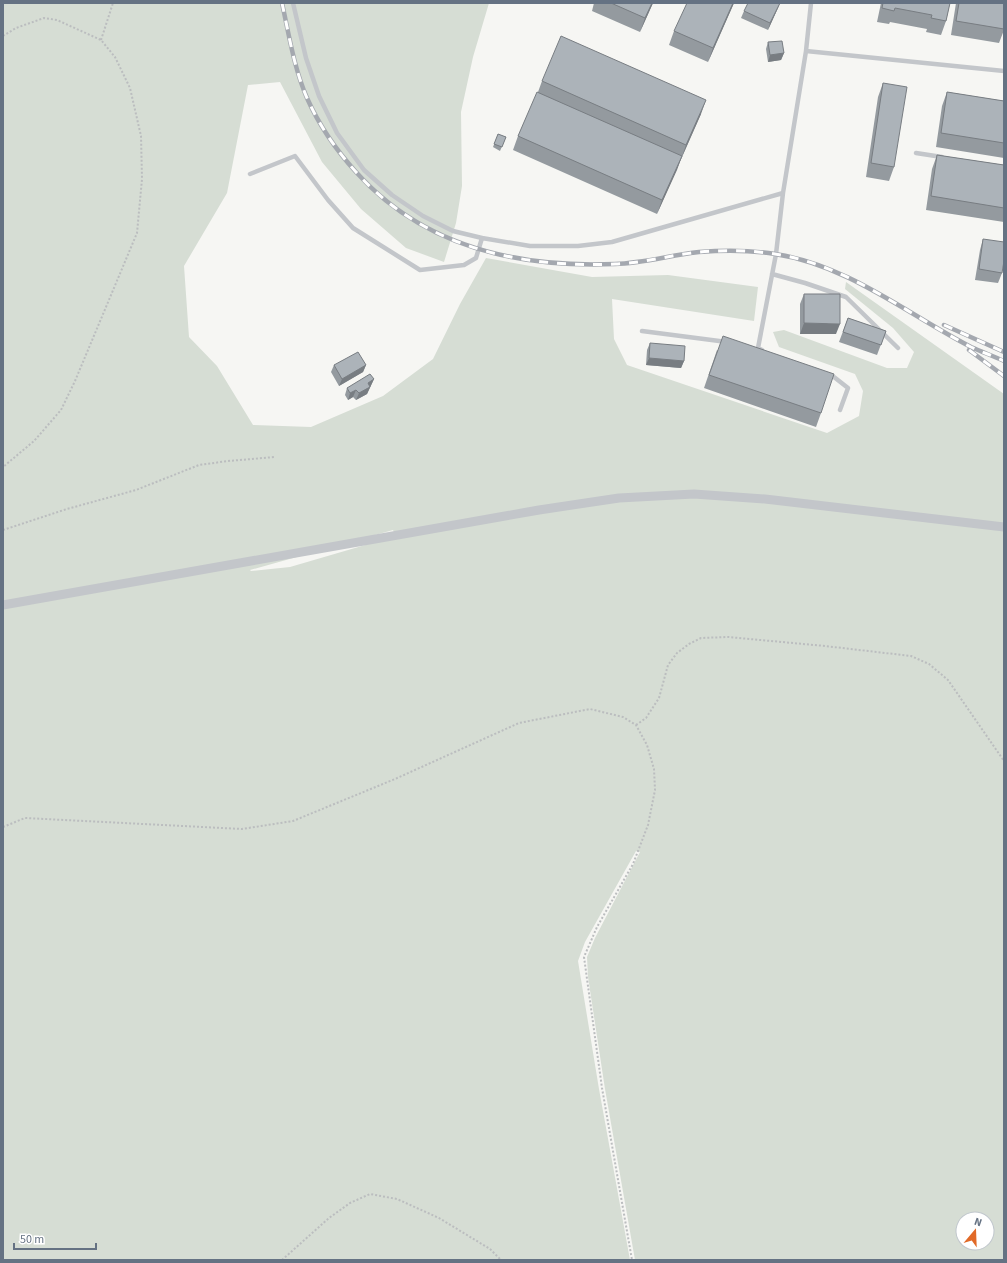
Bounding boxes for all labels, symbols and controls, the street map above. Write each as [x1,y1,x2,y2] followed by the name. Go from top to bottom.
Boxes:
[955,1211,995,1251] north arrow
[972,1214,984,1230] text: N
[14,1225,96,1251] scale bar
[20,1231,44,1248] text: 50 m

